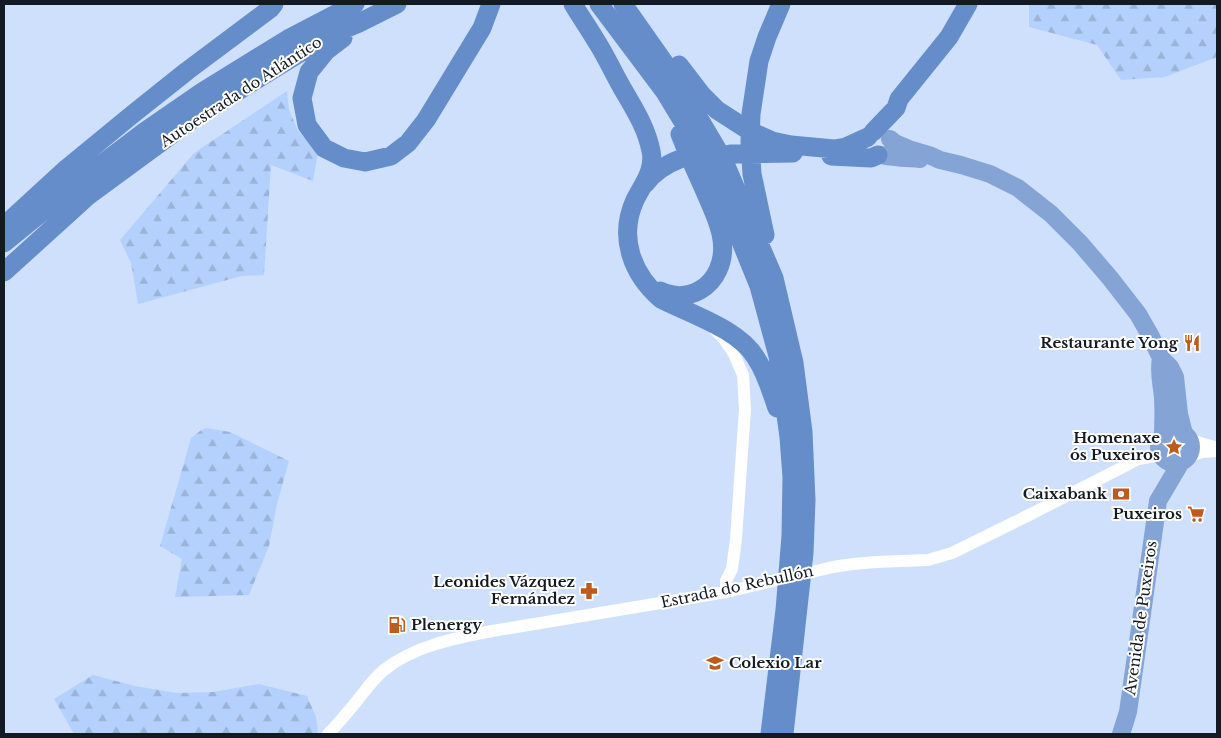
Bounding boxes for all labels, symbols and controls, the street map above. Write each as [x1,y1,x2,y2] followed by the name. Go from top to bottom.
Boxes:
[155,32,325,152] street label: Autoestrada do Atlántico
[1040,333,1179,352] place label: Restaurante Yong
[1182,333,1202,353] restaurant icon: Restaurante Yong
[1070,428,1160,464] place label: Homenaxe ós Puxeiros
[1164,437,1184,457] place icon: Homenaxe ós Puxeiros
[1023,484,1108,503] place label: Caixabank
[1111,484,1131,504] bank icon: Caixabank
[1113,504,1182,523] place label: Puxeiros
[1186,504,1206,524] supermarket icon: Puxeiros
[1120,539,1161,697] street label: Avenida de Puxeiros
[659,561,815,612] street label: Estrada do Rebullón
[433,572,575,608] place label: Leonides Vázquez Fernández
[579,581,599,601] pharmacy icon: Leonides Vázquez Fernández
[387,615,407,635] fuel station icon: Plenergy
[411,615,482,634] place label: Plenergy
[705,653,725,673] school or university icon: Colexio Lar
[729,653,822,672] place label: Colexio Lar

